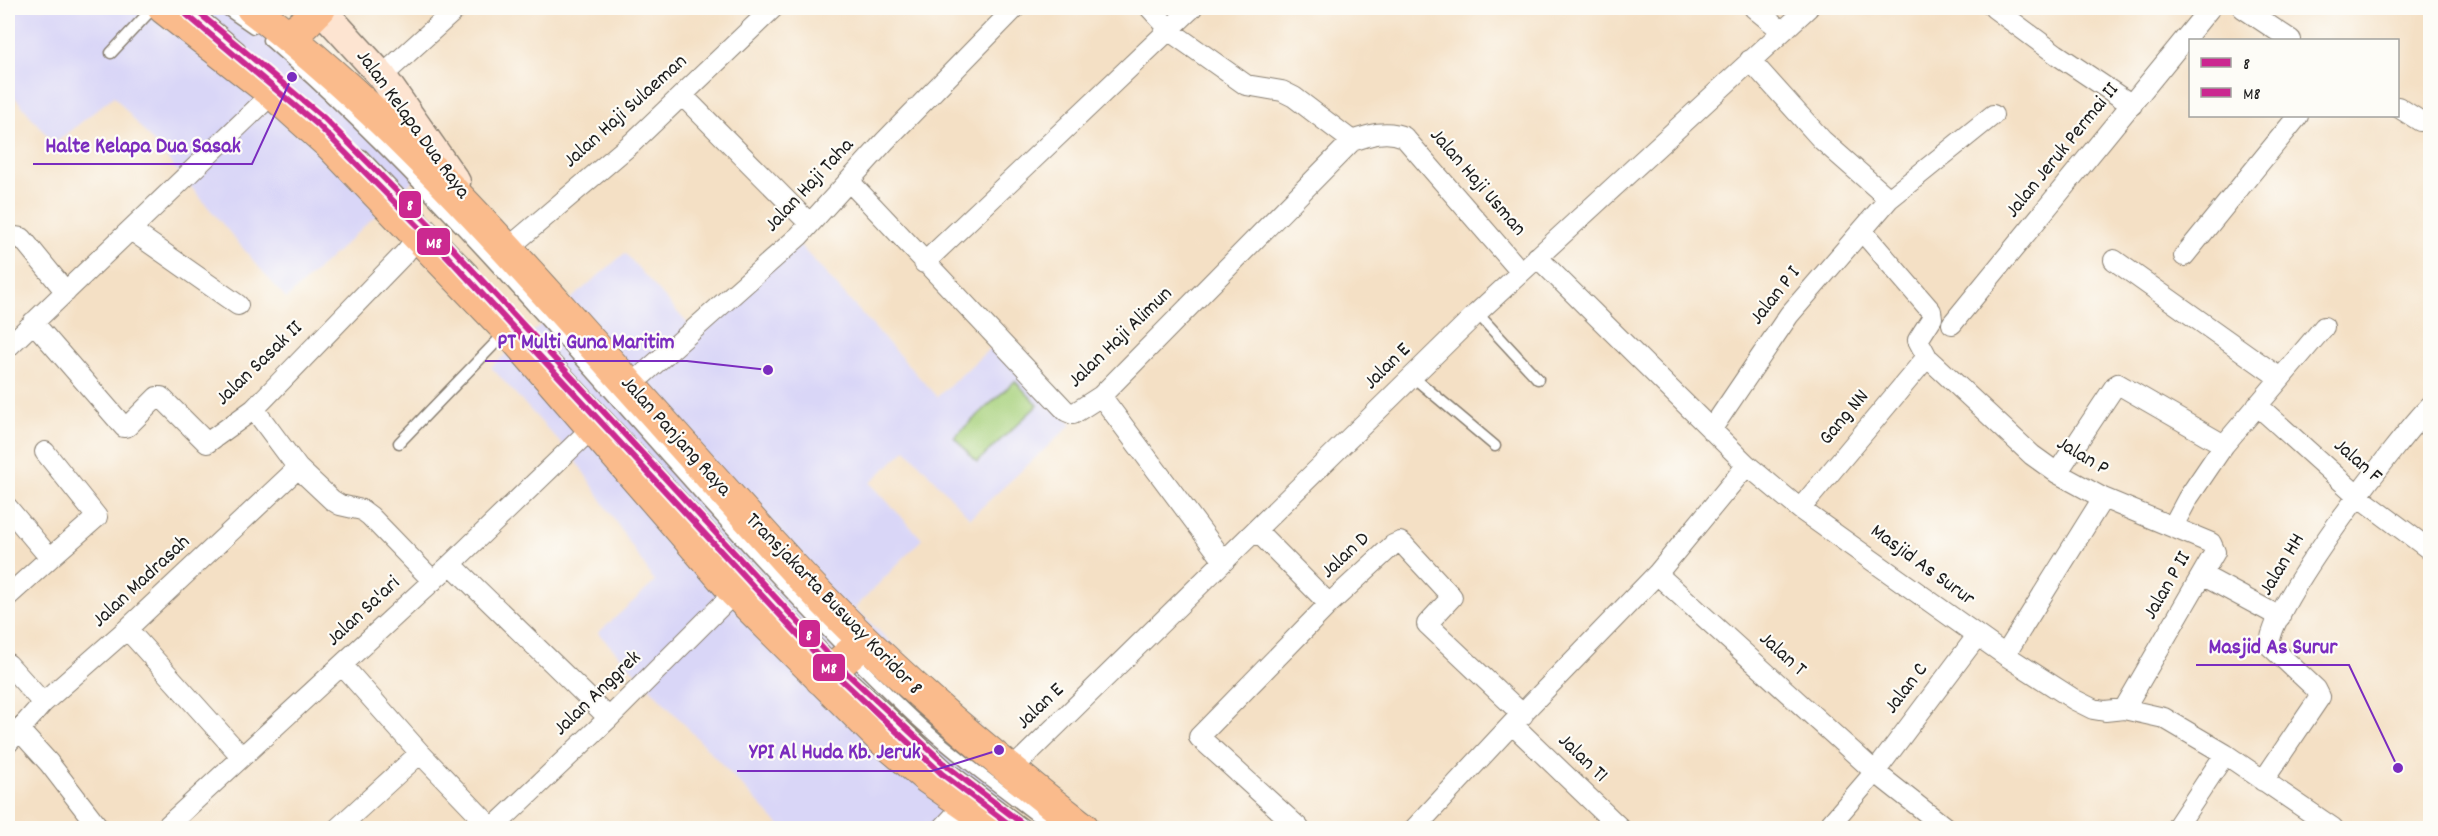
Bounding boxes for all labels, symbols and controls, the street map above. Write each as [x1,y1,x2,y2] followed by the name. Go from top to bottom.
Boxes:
[2189,39,2399,117] legend
[348,44,477,207] street label: Jalan Kelapa Dua Raya
[557,48,695,176] street label: Jalan Haji Sulaeman
[2243,53,2250,78] text: 8
[1999,76,2127,225] street label: Jalan Jeruk Permai II
[2243,83,2261,108] text: M8
[1422,122,1532,244] street label: Jalan Haji Usman
[33,124,252,164] callout: Halte Kelapa Dua Sasak
[758,131,862,240] street label: Jalan Haji Taha
[45,132,241,163] text: Halte Kelapa Dua Sasak
[398,190,422,219] line badge: 8
[407,195,414,218] text: 8
[416,227,451,256] line badge: M8
[426,233,442,256] text: M8
[1743,260,1809,332] street label: Jalan P I
[1062,280,1180,396] street label: Jalan Haji Alimun
[210,314,311,413] street label: Jalan Sasak II
[485,321,687,361] callout: PT Multi Guna Maritim
[497,328,675,359] text: PT Multi Guna Maritim
[1357,336,1419,398] street label: Jalan E
[613,370,738,505] street label: Jalan Panjang Raya
[1813,383,1877,453] street label: Gang NN
[2050,430,2114,484] street label: Jalan P
[2326,432,2389,492] street label: Jalan F
[739,508,927,702] street label: Transjakarta Busway Koridor 8
[1863,518,1981,614] street label: Masjid As Surur
[1315,525,1377,587] street label: Jalan D
[86,528,198,636] street label: Jalan Madrasah
[2253,528,2313,602] street label: Jalan HH
[2136,546,2200,626] street label: Jalan P II
[320,570,408,654] street label: Jalan Sa'ari
[798,619,821,648] line badge: 8
[1751,625,1813,685] street label: Jalan T
[2196,625,2349,665] callout: Masjid As Surur
[2209,633,2338,664] text: Masjid As Surur
[547,644,649,744] street label: Jalan Anggrek
[812,653,846,682] line badge: M8
[1878,657,1936,721] street label: Jalan C
[821,658,837,681] text: M8
[1010,676,1072,737] street label: Jalan E
[1550,727,1614,791] street label: Jalan T1
[737,731,932,771] callout: YPI Al Huda Kb. Jeruk
[748,738,921,769] text: YPI Al Huda Kb. Jeruk

